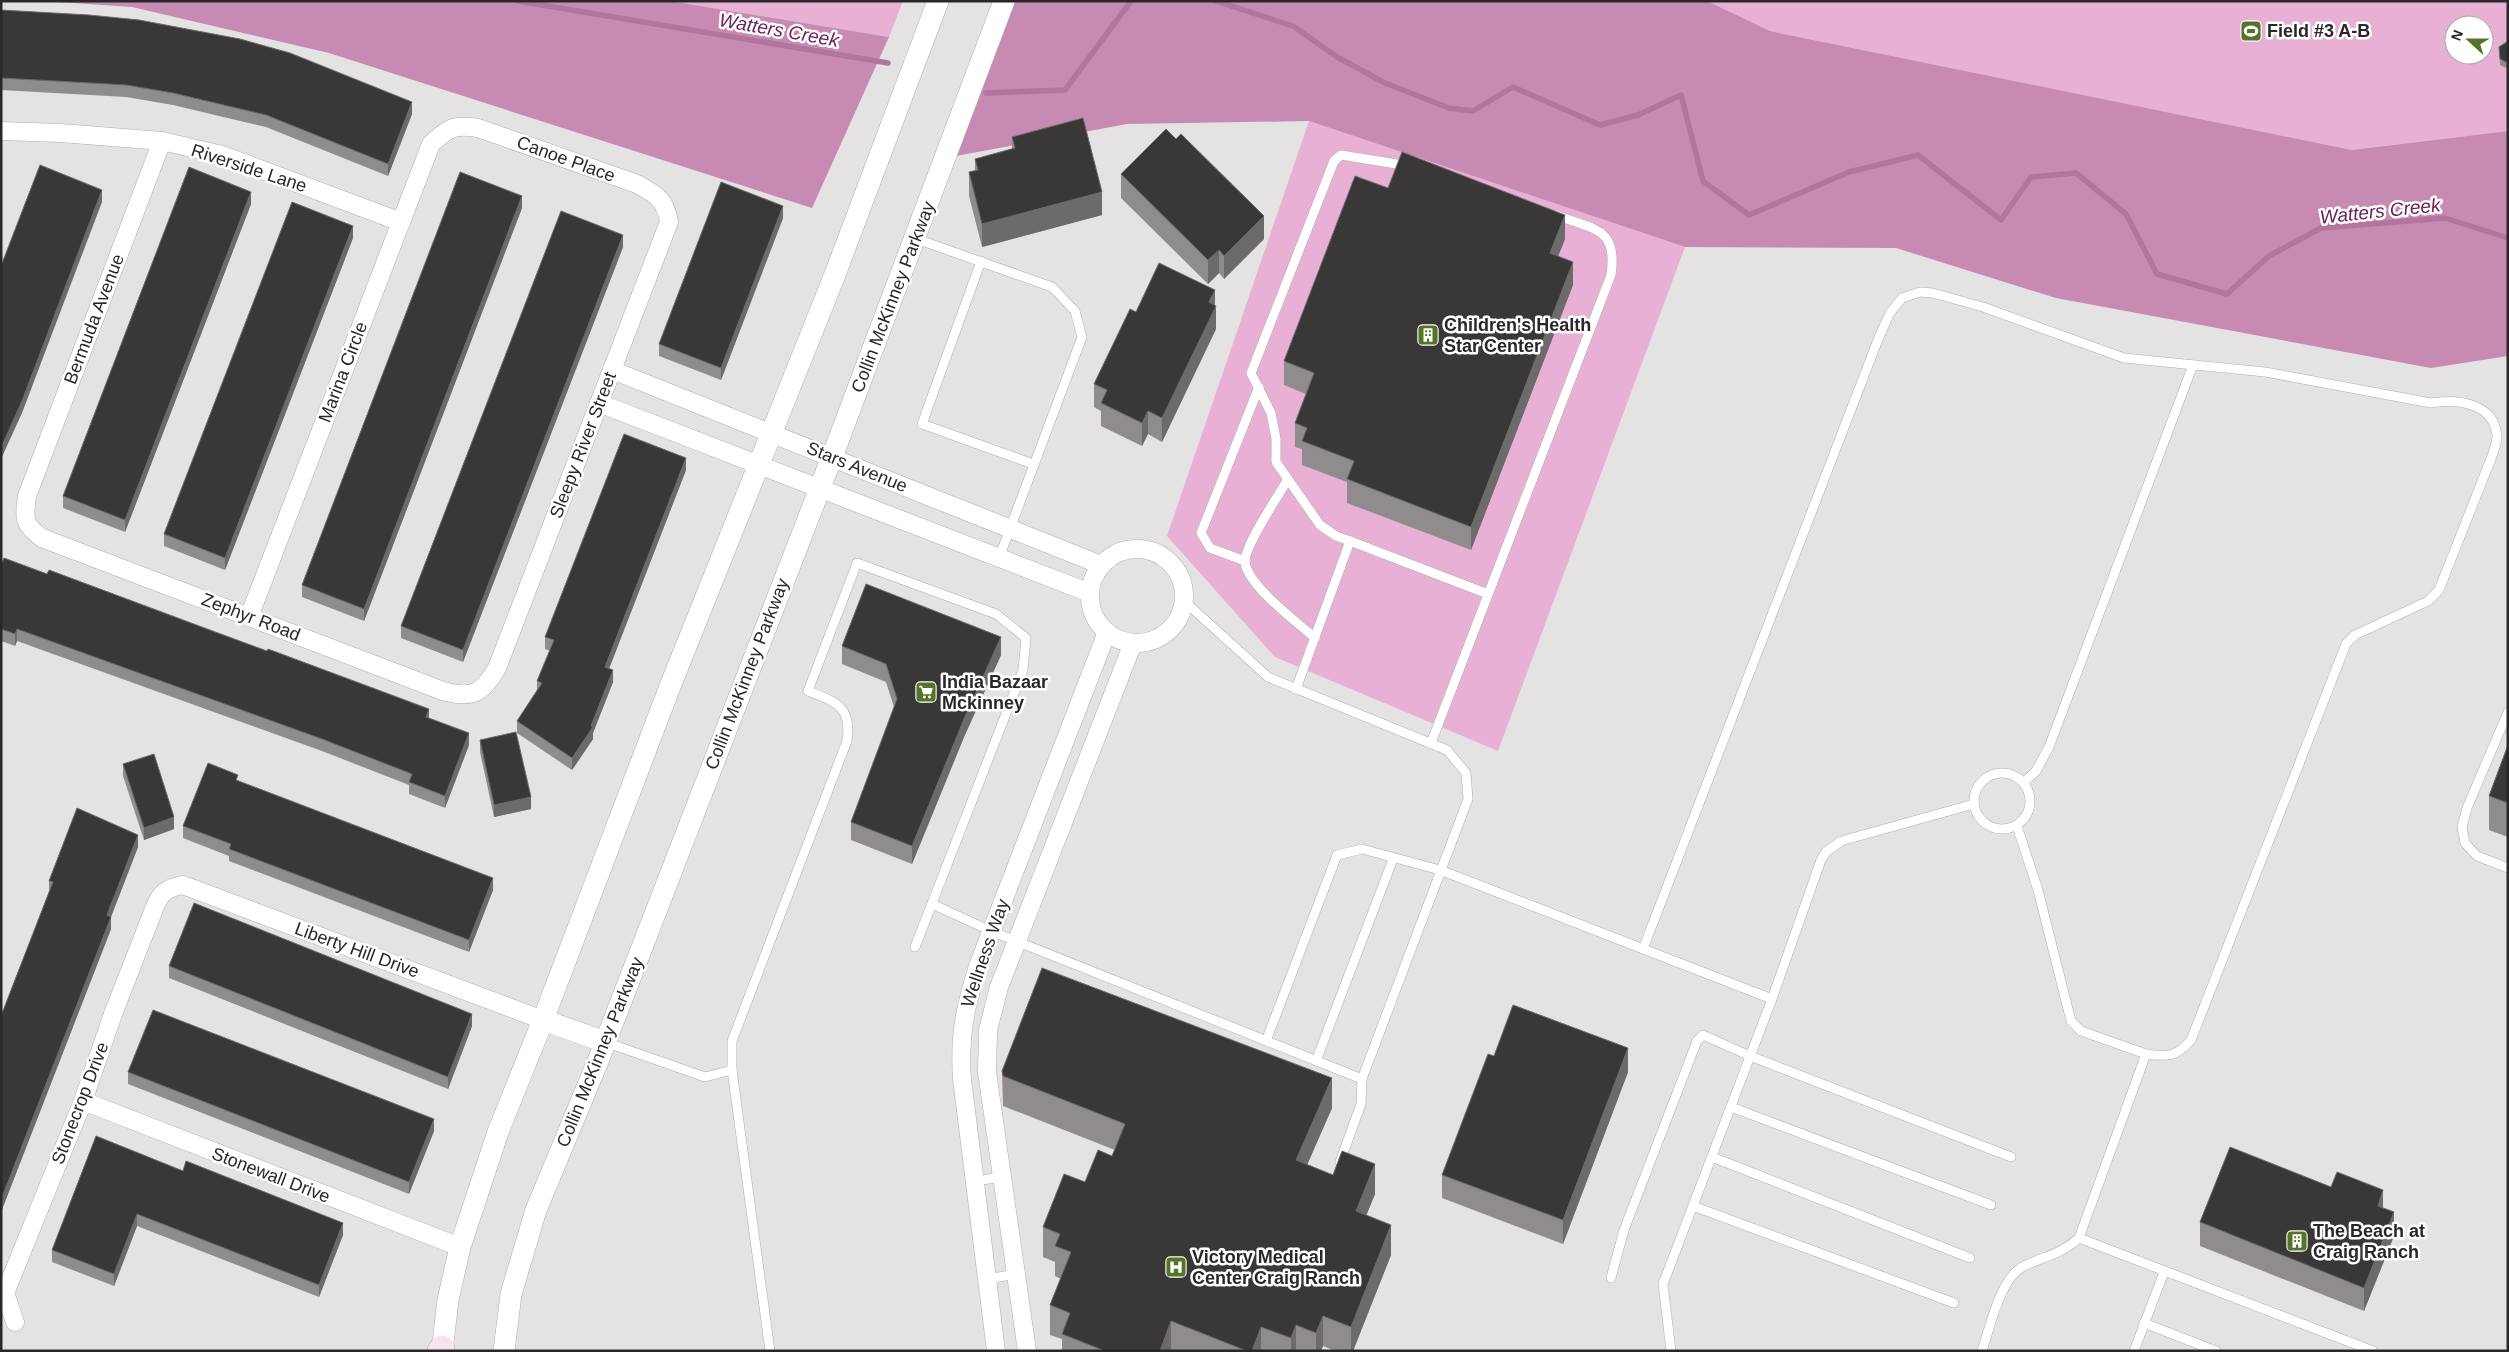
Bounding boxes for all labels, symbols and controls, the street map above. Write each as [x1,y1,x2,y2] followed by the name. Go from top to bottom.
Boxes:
[718,9,842,51] water label: Watters Creek
[2444,15,2494,65] north arrow
[2239,19,2263,43] sports icon: Field #3 A-B
[2267,21,2370,41] place label: Field #3 A-B
[2448,28,2466,43] text: N
[514,132,618,186] street label: Canoe Place
[189,140,309,196] street label: Riverside Lane
[2319,194,2443,228] water label: Watters Creek
[847,199,939,395] street label: Collin McKinney Parkway
[60,251,128,387] street label: Bermuda Avenue
[1444,315,1591,356] place label: Children's Health Star Center
[315,319,371,425] street label: Marina Circle
[1416,323,1440,347] building icon: Children's Health Star Center
[546,369,620,521] street label: Sleepy River Street
[804,438,910,496] street label: Stars Avenue
[701,576,793,772] street label: Collin McKinney Parkway
[199,589,303,645] street label: Zephyr Road
[942,672,1048,713] place label: India Bazaar Mckinney
[914,680,938,704] supermarket icon: India Bazaar Mckinney
[957,896,1013,1010] street label: Wellness Way
[292,918,422,982] street label: Liberty Hill Drive
[553,954,647,1150] street label: Collin McKinney Parkway
[48,1039,112,1167] street label: Stonecrop Drive
[209,1143,333,1207] street label: Stonewall Drive
[2313,1221,2425,1262] place label: The Beach at Craig Ranch
[2285,1229,2309,1253] building icon: The Beach at Craig Ranch
[1192,1247,1360,1288] place label: Victory Medical Center Craig Ranch
[1164,1255,1188,1279] hospital icon: Victory Medical Center Craig Ranch

